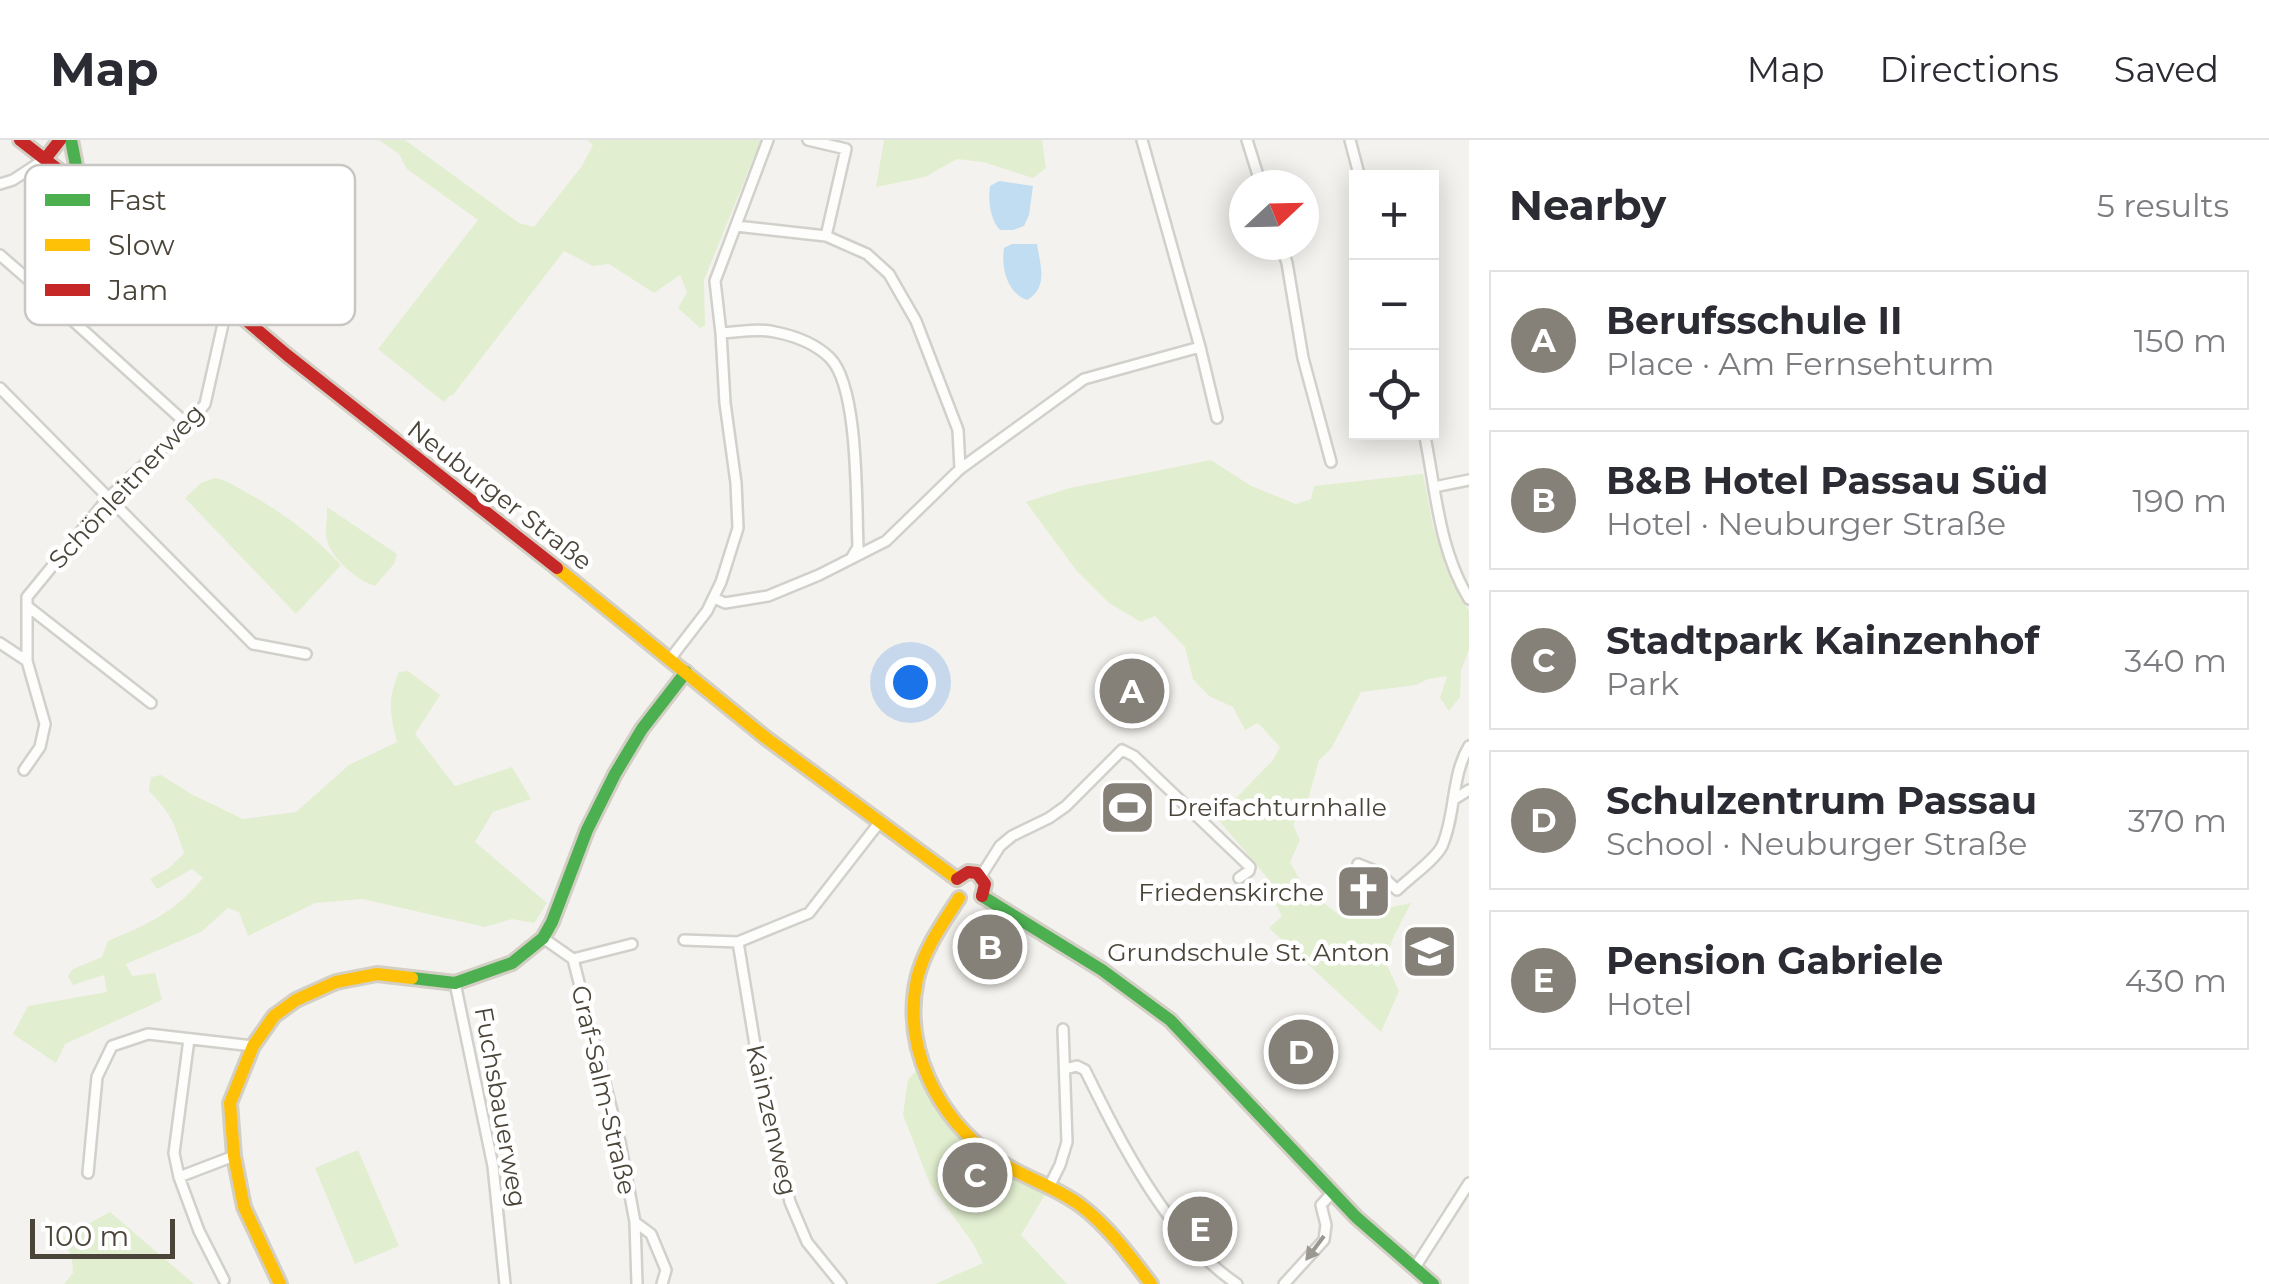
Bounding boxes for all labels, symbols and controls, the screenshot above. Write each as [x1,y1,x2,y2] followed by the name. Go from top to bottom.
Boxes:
[50,40,159,98] text: Map
[1747,48,1825,91] text: Map
[1880,48,2059,91] text: Directions
[2114,48,2219,91] text: Saved
[25,165,355,325] legend
[1229,170,1319,260] north arrow
[1349,170,1439,440] map controls
[1349,170,1439,260] button: +
[1509,179,1666,231] text: Nearby
[108,183,167,217] text: Fast
[2097,186,2229,225] text: 5 results
[108,228,175,262] text: Slow
[1349,260,1439,350] button: −
[107,273,168,307] text: Jam
[1606,297,1902,344] text: Berufsschule II
[1531,321,1556,360] text: A
[2134,321,2227,360] text: 150 m
[1606,344,1994,383] text: Place · Am Fernsehturm
[1349,350,1439,440] button: locate
[42,398,210,574] street label: Schönleitnerweg
[402,414,598,576] street label: Neuburger Straße
[1606,457,2048,504] text: B&B Hotel Passau Süd
[1531,481,1556,520] text: B
[2132,481,2227,520] text: 190 m
[1606,504,2006,543] text: Hotel · Neuburger Straße
[1606,617,2039,664] text: Stadtpark Kainzenhof
[1532,641,1555,680] text: C
[2124,641,2227,680] text: 340 m
[1100,654,1164,728] pin: A
[885,657,936,708] your location
[1606,664,1679,703] text: Park
[1098,777,1158,837] sports icon: Dreifachturnhalle
[1606,777,2037,824] text: Schulzentrum Passau
[1167,792,1387,822] place label: Dreifachturnhalle
[1530,801,1557,840] text: D
[2128,801,2227,840] text: 370 m
[1606,824,2027,863] text: School · Neuburger Straße
[1333,862,1393,922] church icon: Friedenskirche
[1138,877,1324,907] place label: Friedenskirche
[958,910,1022,984] pin: B
[1399,922,1459,982] school or university icon: Grundschule St. Anton
[1107,937,1390,967] place label: Grundschule St. Anton
[1606,937,1943,984] text: Pension Gabriele
[1533,961,1554,1000] text: E
[2125,961,2227,1000] text: 430 m
[565,982,643,1198] street label: Graf-Salm-Straße
[1606,984,1692,1023] text: Hotel
[469,1004,533,1210] street label: Fuchsbauerweg
[1268,1014,1334,1090] pin: D
[740,1042,804,1198] street label: Kainzenweg
[942,1138,1008,1212] pin: C
[1168,1192,1232,1266] pin: E
[30,1214,175,1258] scale bar
[45,1219,129,1253] text: 100 m
[1306,1235,1326,1261] one-way arrow

